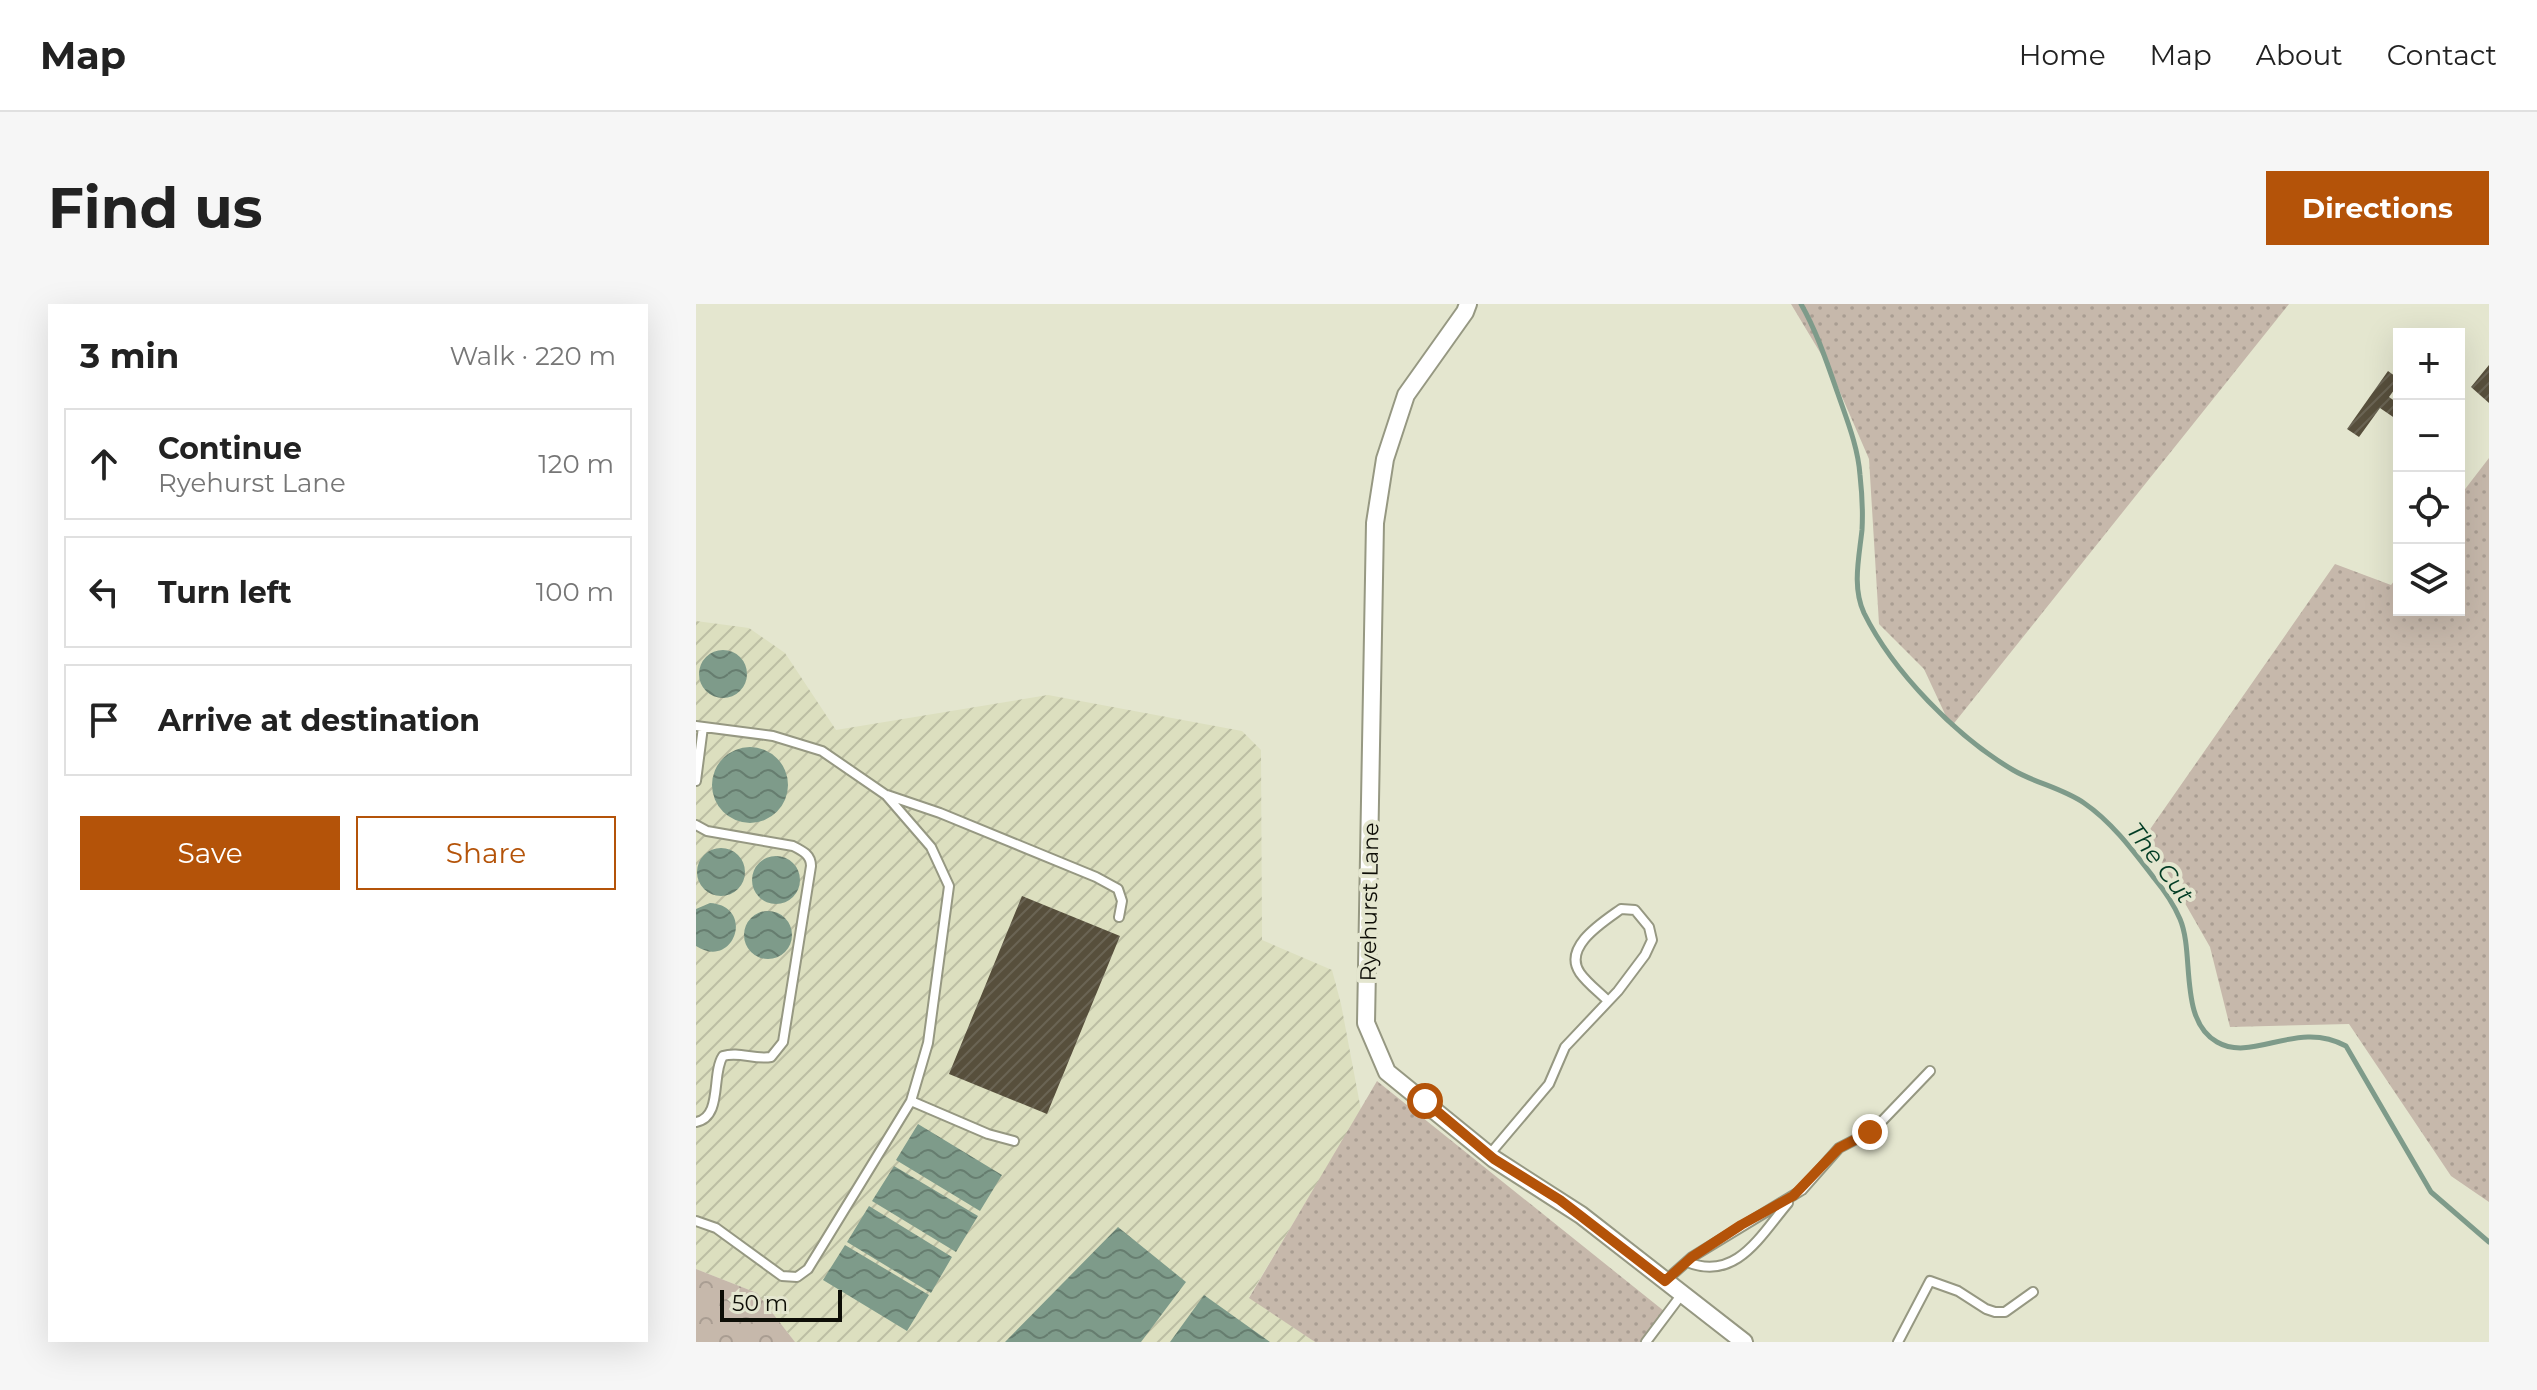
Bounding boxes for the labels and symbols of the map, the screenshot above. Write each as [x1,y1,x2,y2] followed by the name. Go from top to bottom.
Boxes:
[2121,817,2200,909] water label: The Cut
[1355,822,1384,982] street label: Ryehurst Lane
[1407,1083,1443,1119] route start
[1852,1114,1888,1150] route end
[720,1286,842,1322] scale bar

